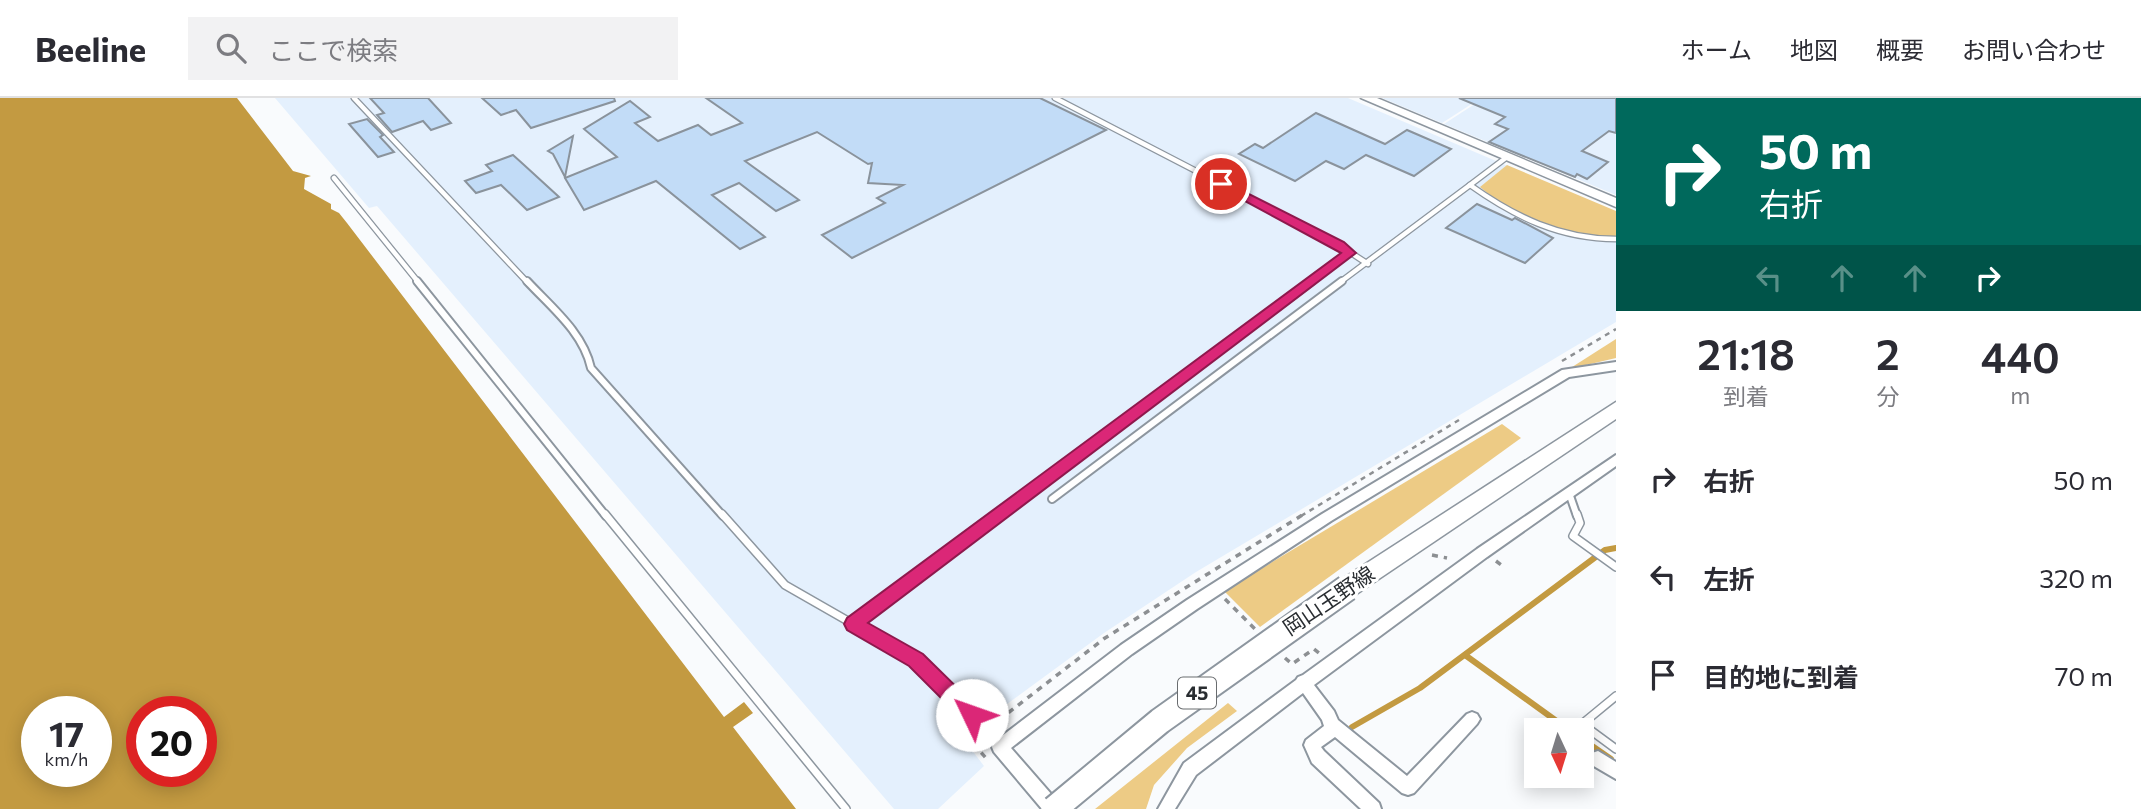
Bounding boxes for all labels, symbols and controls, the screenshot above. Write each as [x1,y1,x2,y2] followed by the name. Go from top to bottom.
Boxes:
[188,17,678,80] search box
[35,28,146,69] text: Beeline
[212,29,250,67] icon: search
[268,34,398,65] text: ここで検索
[1681,35,1752,64] text: ホーム
[1790,35,1838,64] text: 地図
[1876,35,1924,64] text: 概要
[1962,35,2106,64] text: お問い合わせ
[1759,119,1872,179] text: 50 m
[1644,126,1735,217] icon: right
[1191,154,1251,214] pin
[1202,165,1240,203] icon: arrive
[1759,183,1823,223] text: 右折
[1750,259,1788,297] icon: left
[1823,259,1861,297] icon: ahead
[1896,259,1934,297] icon: ahead
[1969,259,2007,297] icon: right
[1697,327,1795,379] text: 21:18
[1876,327,1900,379] text: 2
[1981,330,2060,382] text: 440
[2010,381,2030,409] text: m
[1723,382,1769,410] text: 到着
[1876,382,1899,410] text: 分
[1644,460,1682,498] icon: right
[2053,464,2113,495] text: 50 m
[1703,465,1755,496] text: 右折
[1644,558,1682,596] icon: left
[1278,560,1379,639] street label: 岡山玉野線
[2039,562,2113,593] text: 320 m
[1703,563,1755,594] text: 左折
[1644,656,1682,694] icon: arrive
[2055,660,2113,691] text: 70 m
[1703,661,1859,692] text: 目的地に到着
[935,678,1009,752] position arrow
[1178,678,1216,708] road number: 45
[126,696,217,787] speed limit sign: 20
[49,711,84,754] text: 17
[1524,718,1594,788] north arrow
[1524,718,1594,788] map controls
[45,748,88,770] text: km/h

